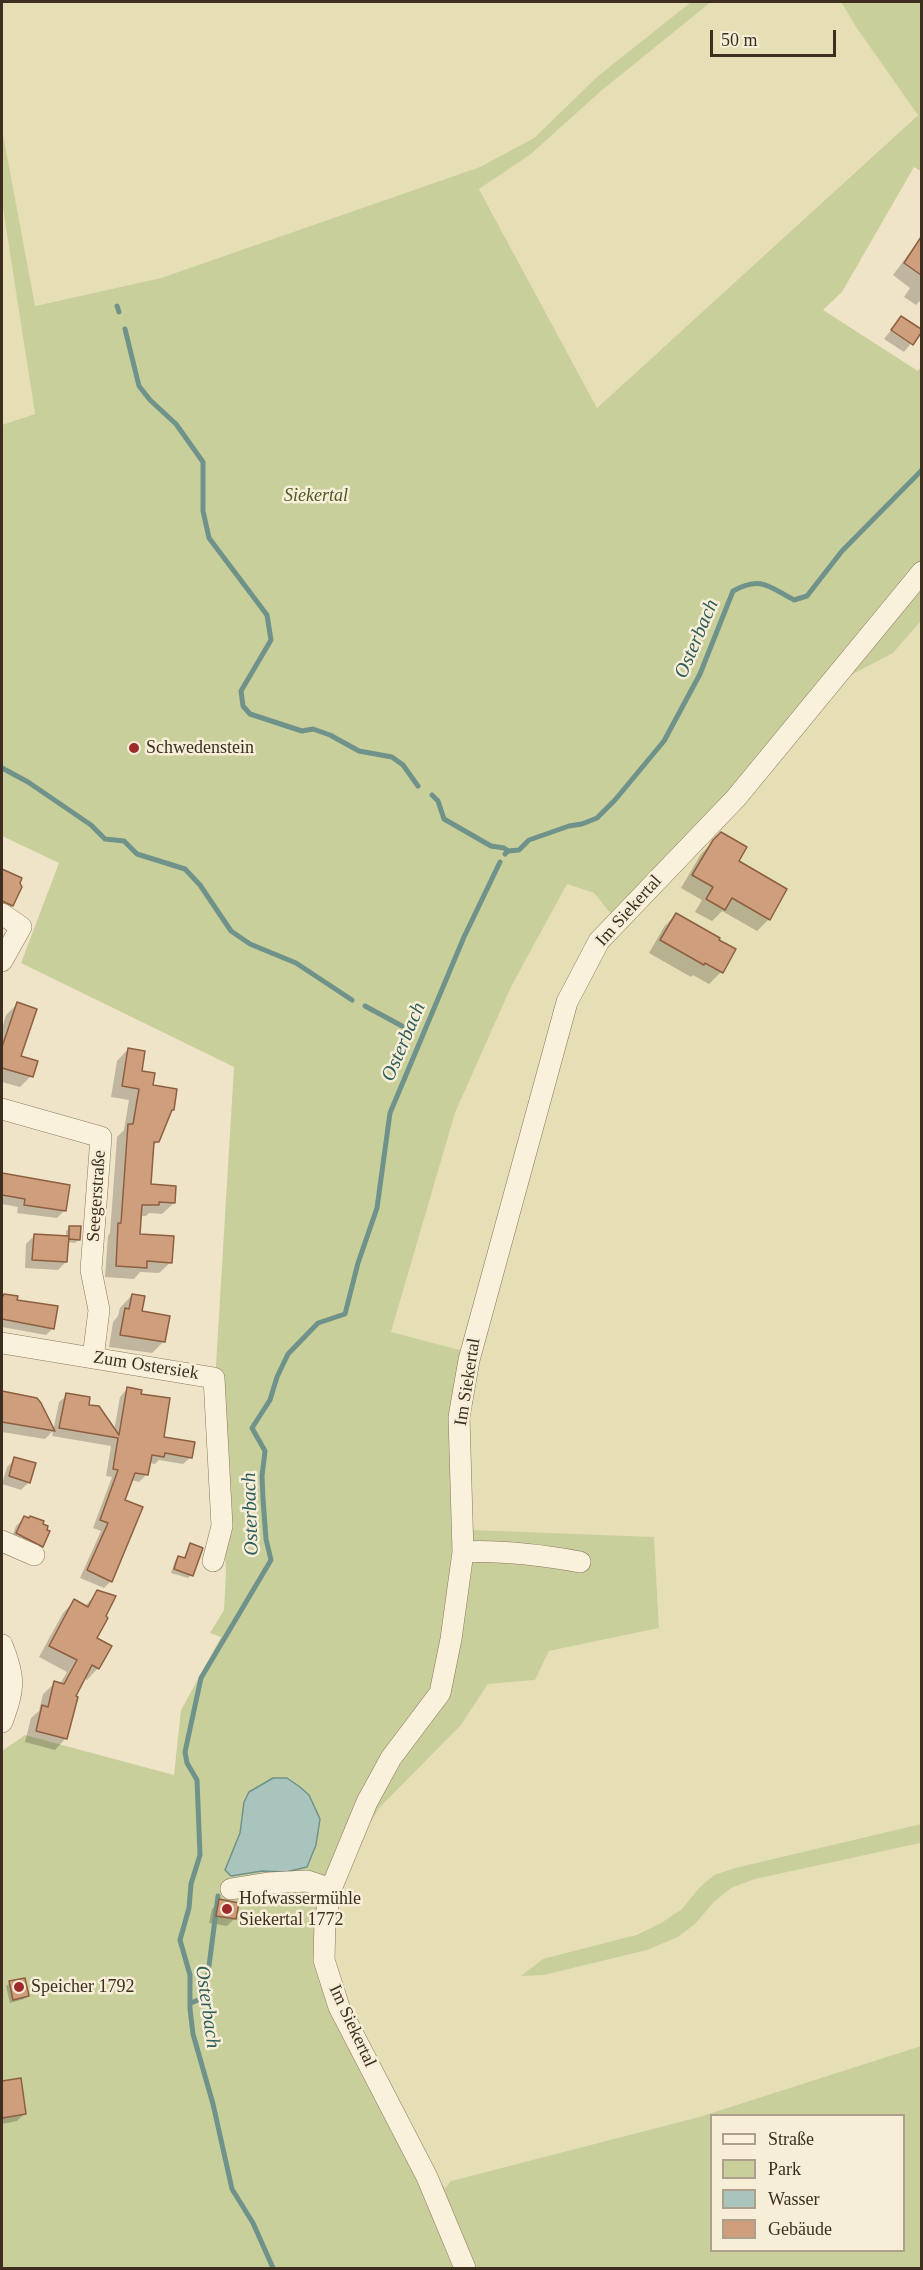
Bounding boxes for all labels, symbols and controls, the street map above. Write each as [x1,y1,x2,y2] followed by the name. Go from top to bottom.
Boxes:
[713,18,839,56] scale bar
[721,30,758,50] text: 50 m
[284,485,348,507] park label: Siekertal
[670,596,724,682] water label: Osterbach
[146,737,254,759] place label: Schwedenstein
[127,741,141,755] marker: Schwedenstein
[591,871,667,951] street label: Im Siekertal
[377,999,431,1085] water label: Osterbach
[83,1149,111,1243] street label: Seegerstraße
[450,1337,486,1427] street label: Im Siekertal
[92,1347,200,1385] street label: Zum Ostersiek
[238,1472,264,1556] water label: Osterbach
[239,1888,361,1930] place label: Hofwassermühle Siekertal 1772
[220,1902,234,1916] marker: Hofwassermühle Siekertal 1772
[189,1964,225,2050] water label: Osterbach
[31,1976,134,1998] place label: Speicher 1792
[12,1980,26,1994] marker: Speicher 1792
[324,1981,380,2071] street label: Im Siekertal
[710,2114,905,2252] legend
[768,2129,814,2149] text: Straße
[768,2159,801,2179] text: Park
[768,2189,820,2209] text: Wasser
[768,2219,832,2239] text: Gebäude

